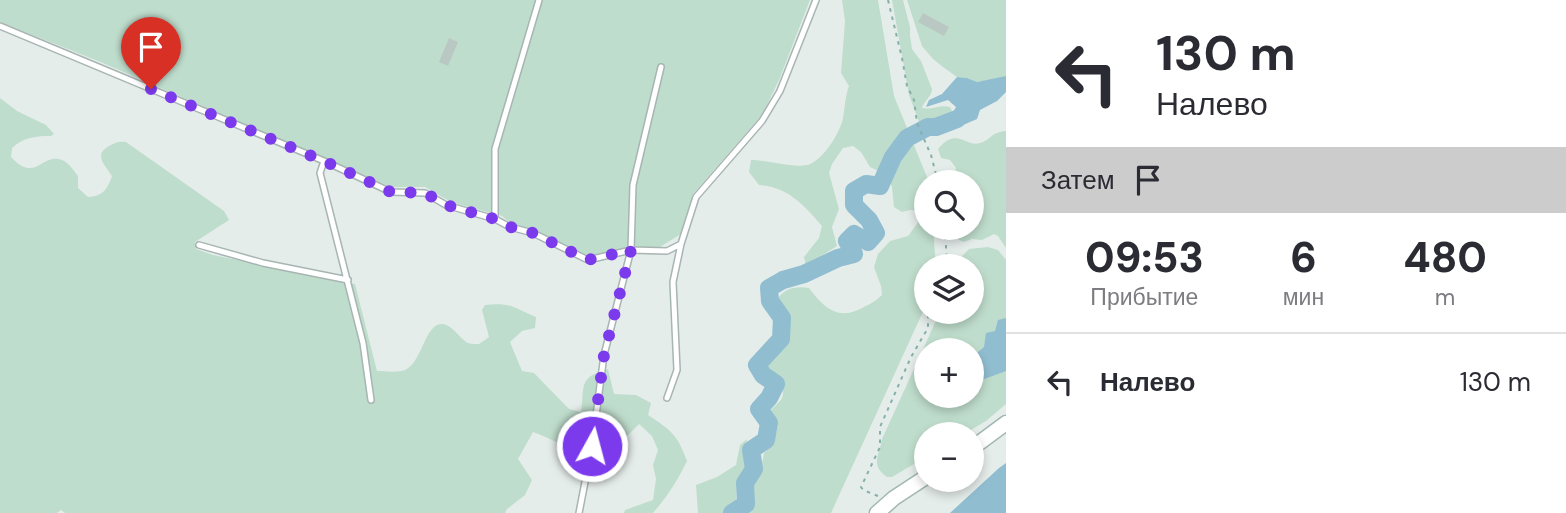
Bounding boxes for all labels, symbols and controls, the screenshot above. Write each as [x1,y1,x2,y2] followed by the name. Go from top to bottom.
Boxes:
[121,17,181,89] pin
[1156,21,1296,85] text: 130 m
[132,28,170,66] icon: arrive
[1041,28,1132,119] icon: left
[1156,83,1268,125] text: Налево
[1129,161,1167,199] icon: arrive
[1041,163,1115,197] text: Затем
[914,170,984,492] map controls
[914,170,984,240] button: search
[1085,230,1204,285] text: 09:53
[1290,230,1317,285] text: 6
[1403,230,1487,285] text: 480
[914,254,984,324] button: layers
[1090,282,1198,312] text: Прибытие
[1283,282,1324,312] text: мин
[1435,282,1455,312] text: m
[914,338,984,408] button: +
[1041,363,1079,401] icon: left
[1100,365,1195,399] text: Налево
[1460,365,1531,399] text: 130 m
[555,409,629,483] position arrow
[914,422,984,492] button: −

